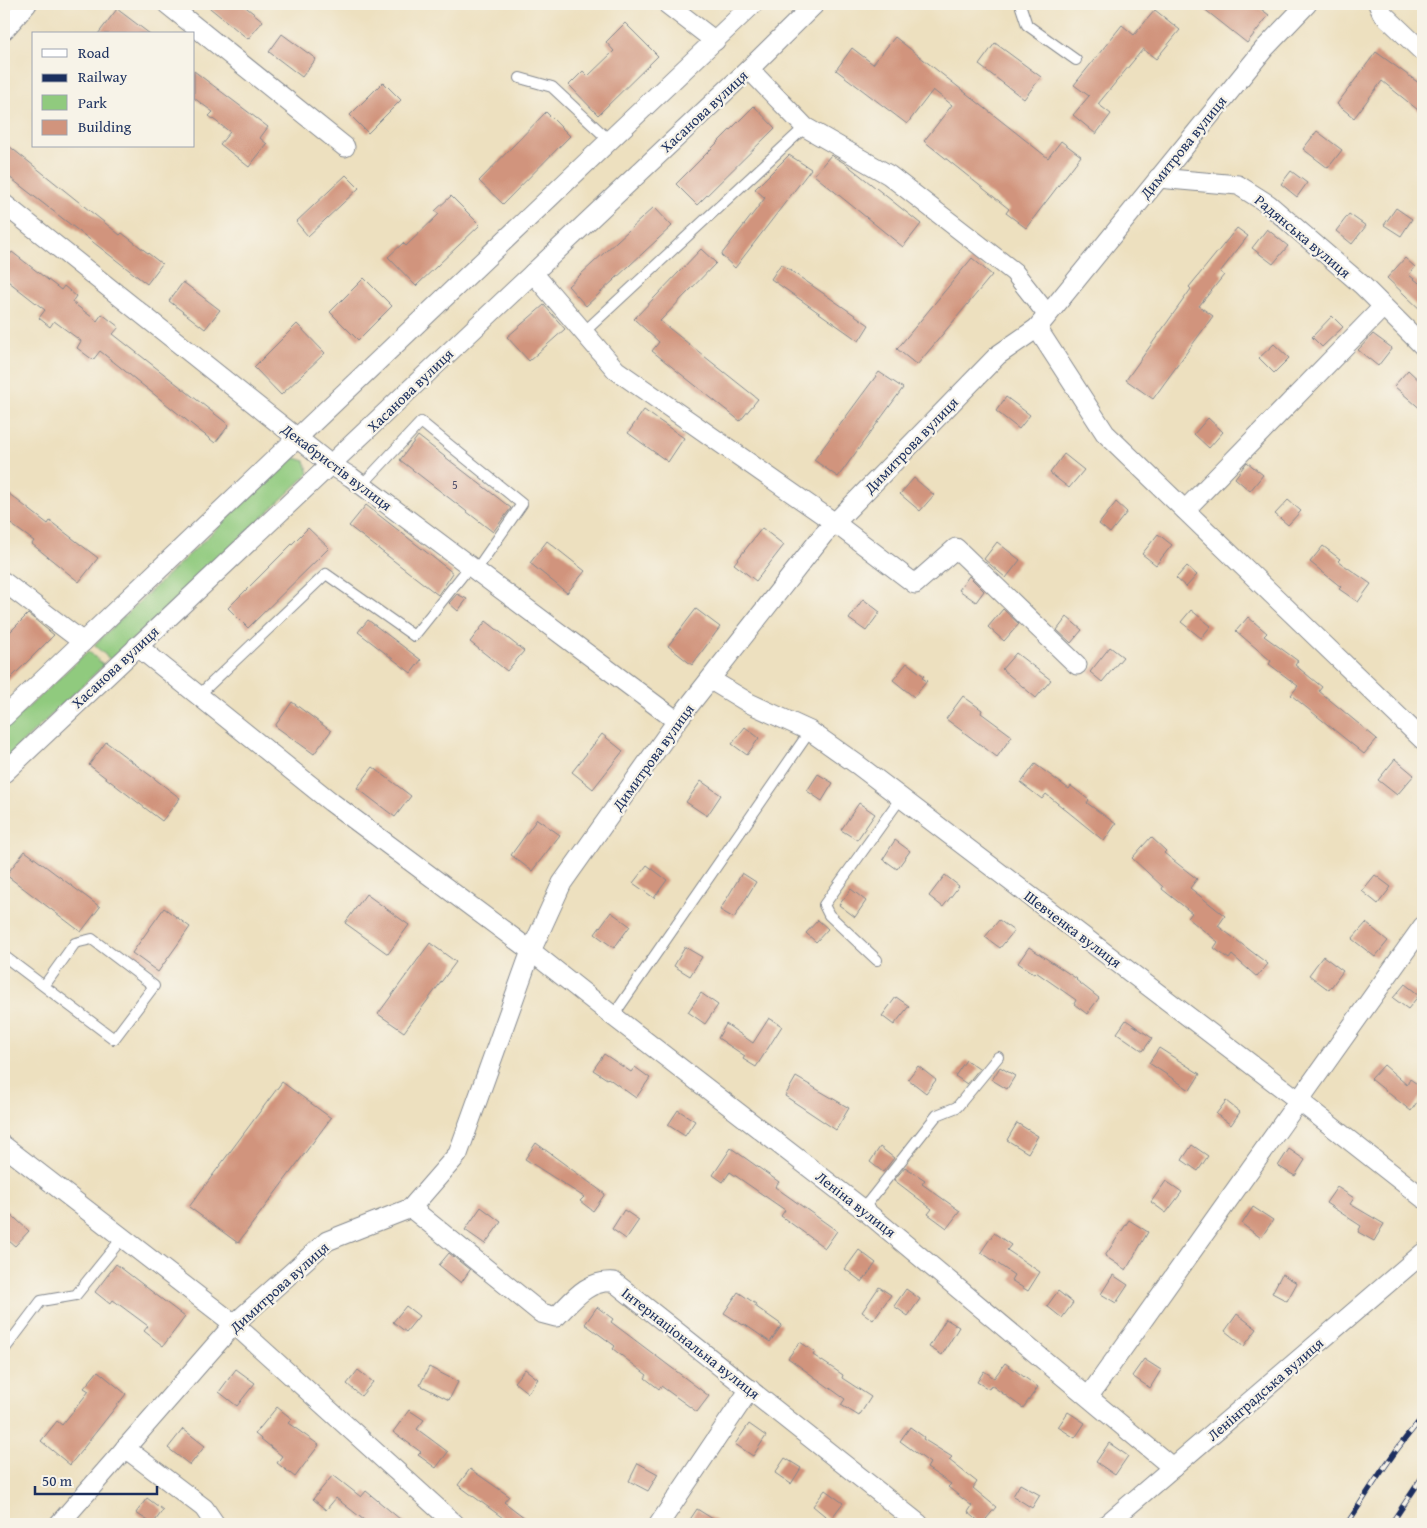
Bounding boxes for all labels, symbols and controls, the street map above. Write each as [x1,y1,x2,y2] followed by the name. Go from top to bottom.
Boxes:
[32,32,195,148] legend
[78,42,109,63] text: Road
[656,65,753,157] street label: Хасанова вулиця
[78,66,128,87] text: Railway
[1134,91,1231,204] street label: Димитрова вулиця
[78,92,107,113] text: Park
[78,116,132,137] text: Building
[1250,189,1356,283] street label: Радянська вулиця
[362,343,458,437] street label: Хасанова вулиця
[859,392,963,499] street label: Димитрова вулиця
[277,418,397,516] street label: Декабристів вулиця
[452,476,458,493] house number: 5
[67,621,164,713] street label: Хасанова вулиця
[607,699,699,815] street label: Димитрова вулиця
[1020,885,1126,973] street label: Шевченка вулиця
[811,1166,901,1242] street label: Леніна вулиця
[224,1236,334,1338] street label: Димитрова вулиця
[617,1282,765,1404] street label: Інтернаціональна вулиця
[1202,1332,1328,1446] street label: Ленінградська вулиця
[35,1463,158,1495] scale bar
[42,1470,73,1491] text: 50 m

